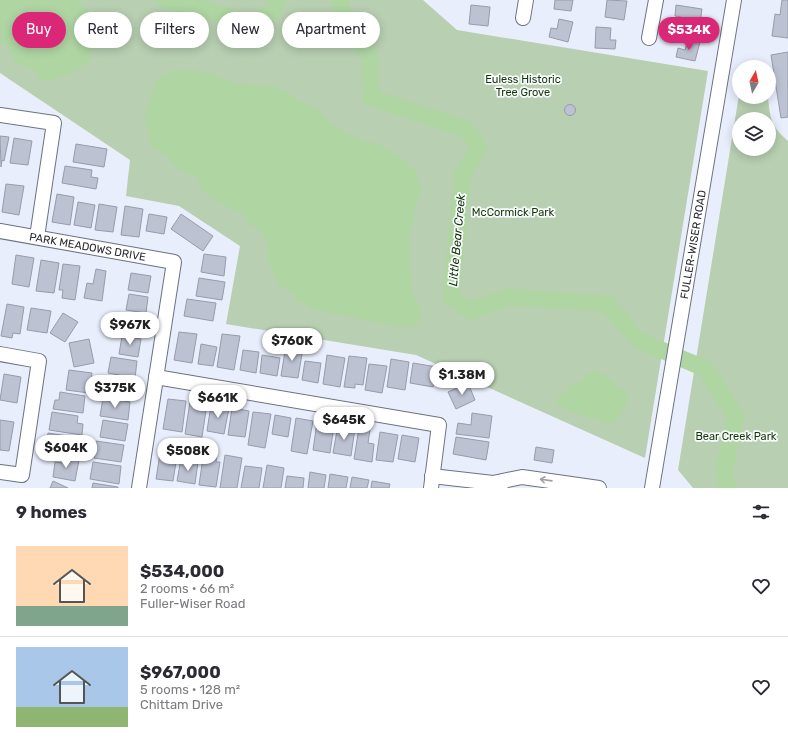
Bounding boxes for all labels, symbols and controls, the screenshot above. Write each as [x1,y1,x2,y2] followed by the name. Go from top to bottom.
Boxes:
[12,12,66,48] chip: Buy
[74,12,132,48] chip: Rent
[140,12,209,48] chip: Filters
[217,12,274,48] chip: New
[282,12,380,48] chip: Apartment
[661,17,717,51] pin: $534K
[667,22,711,37] text: $534K
[732,60,776,104] north arrow
[732,60,776,156] map controls
[485,73,561,99] park label: Euless Historic Tree Grove
[732,112,776,156] button: layers
[678,189,709,300] street label: FULLER-WISER ROAD
[446,192,468,287] water label: Little Bear Creek
[472,206,554,219] park label: McCormick Park
[28,230,147,264] street label: PARK MEADOWS DRIVE
[102,312,158,346] pin: $967K
[109,317,151,332] text: $967K
[264,328,320,362] pin: $760K
[271,333,313,348] text: $760K
[429,362,495,396] pin: $1.38M
[439,367,485,382] text: $1.38M
[87,375,143,409] pin: $375K
[94,380,136,395] text: $375K
[190,385,246,419] pin: $661K
[198,390,238,405] text: $661K
[316,407,372,441] pin: $645K
[322,412,366,427] text: $645K
[695,430,777,443] park label: Bear Creek Park
[38,435,94,469] pin: $604K
[160,438,216,472] pin: $508K
[44,440,88,455] text: $604K
[166,443,210,458] text: $508K
[540,476,553,484] one-way arrow
[750,501,772,523] icon: filters
[16,502,87,522] text: 9 homes
[140,561,224,581] text: $534,000
[48,562,96,610] icon: home
[750,575,772,597] icon: heart
[140,581,234,596] text: 2 rooms · 66 m²
[140,596,245,611] text: Fuller-Wiser Road
[140,662,221,682] text: $967,000
[48,663,96,711] icon: home
[750,676,772,698] icon: heart
[140,682,240,697] text: 5 rooms · 128 m²
[140,697,223,712] text: Chittam Drive

